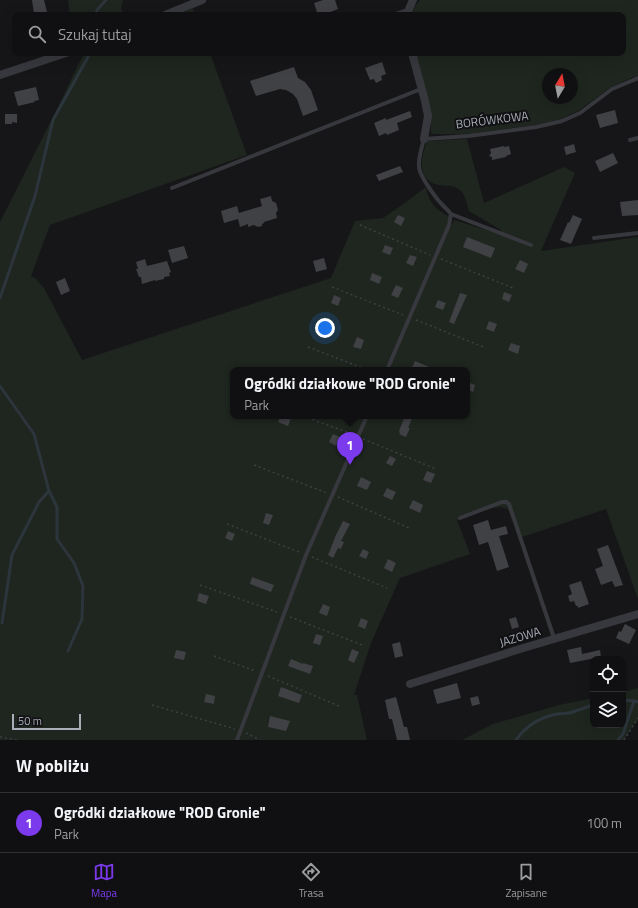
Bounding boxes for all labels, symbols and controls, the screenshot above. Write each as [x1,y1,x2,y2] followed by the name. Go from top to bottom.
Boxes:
[12,12,626,56] search box
[26,23,48,45] icon: search
[58,23,131,46] text: Szukaj tutaj
[542,68,578,104] north arrow
[454,106,529,133] street label: BORÓWKOWA
[315,318,335,338] your location
[230,367,470,419] popup
[244,372,456,395] text: Ogródki działkowe "ROD Gronie"
[244,395,269,415] text: Park
[337,432,363,465] pin: 1
[497,621,543,652] street label: JAZOWA
[590,656,626,728] map controls
[590,656,626,692] button: locate
[590,692,626,728] button: layers
[12,712,81,731] scale bar
[18,713,42,729] text: 50 m
[16,753,89,779] text: W pobliżu
[54,801,266,824] text: Ogródki działkowe "ROD Gronie"
[25,813,33,833] text: 1
[586,813,622,833] text: 100 m
[54,824,79,844] text: Park
[91,861,117,901] tab: Mapa
[299,861,324,901] tab: Trasa
[505,861,547,901] tab: Zapisane

